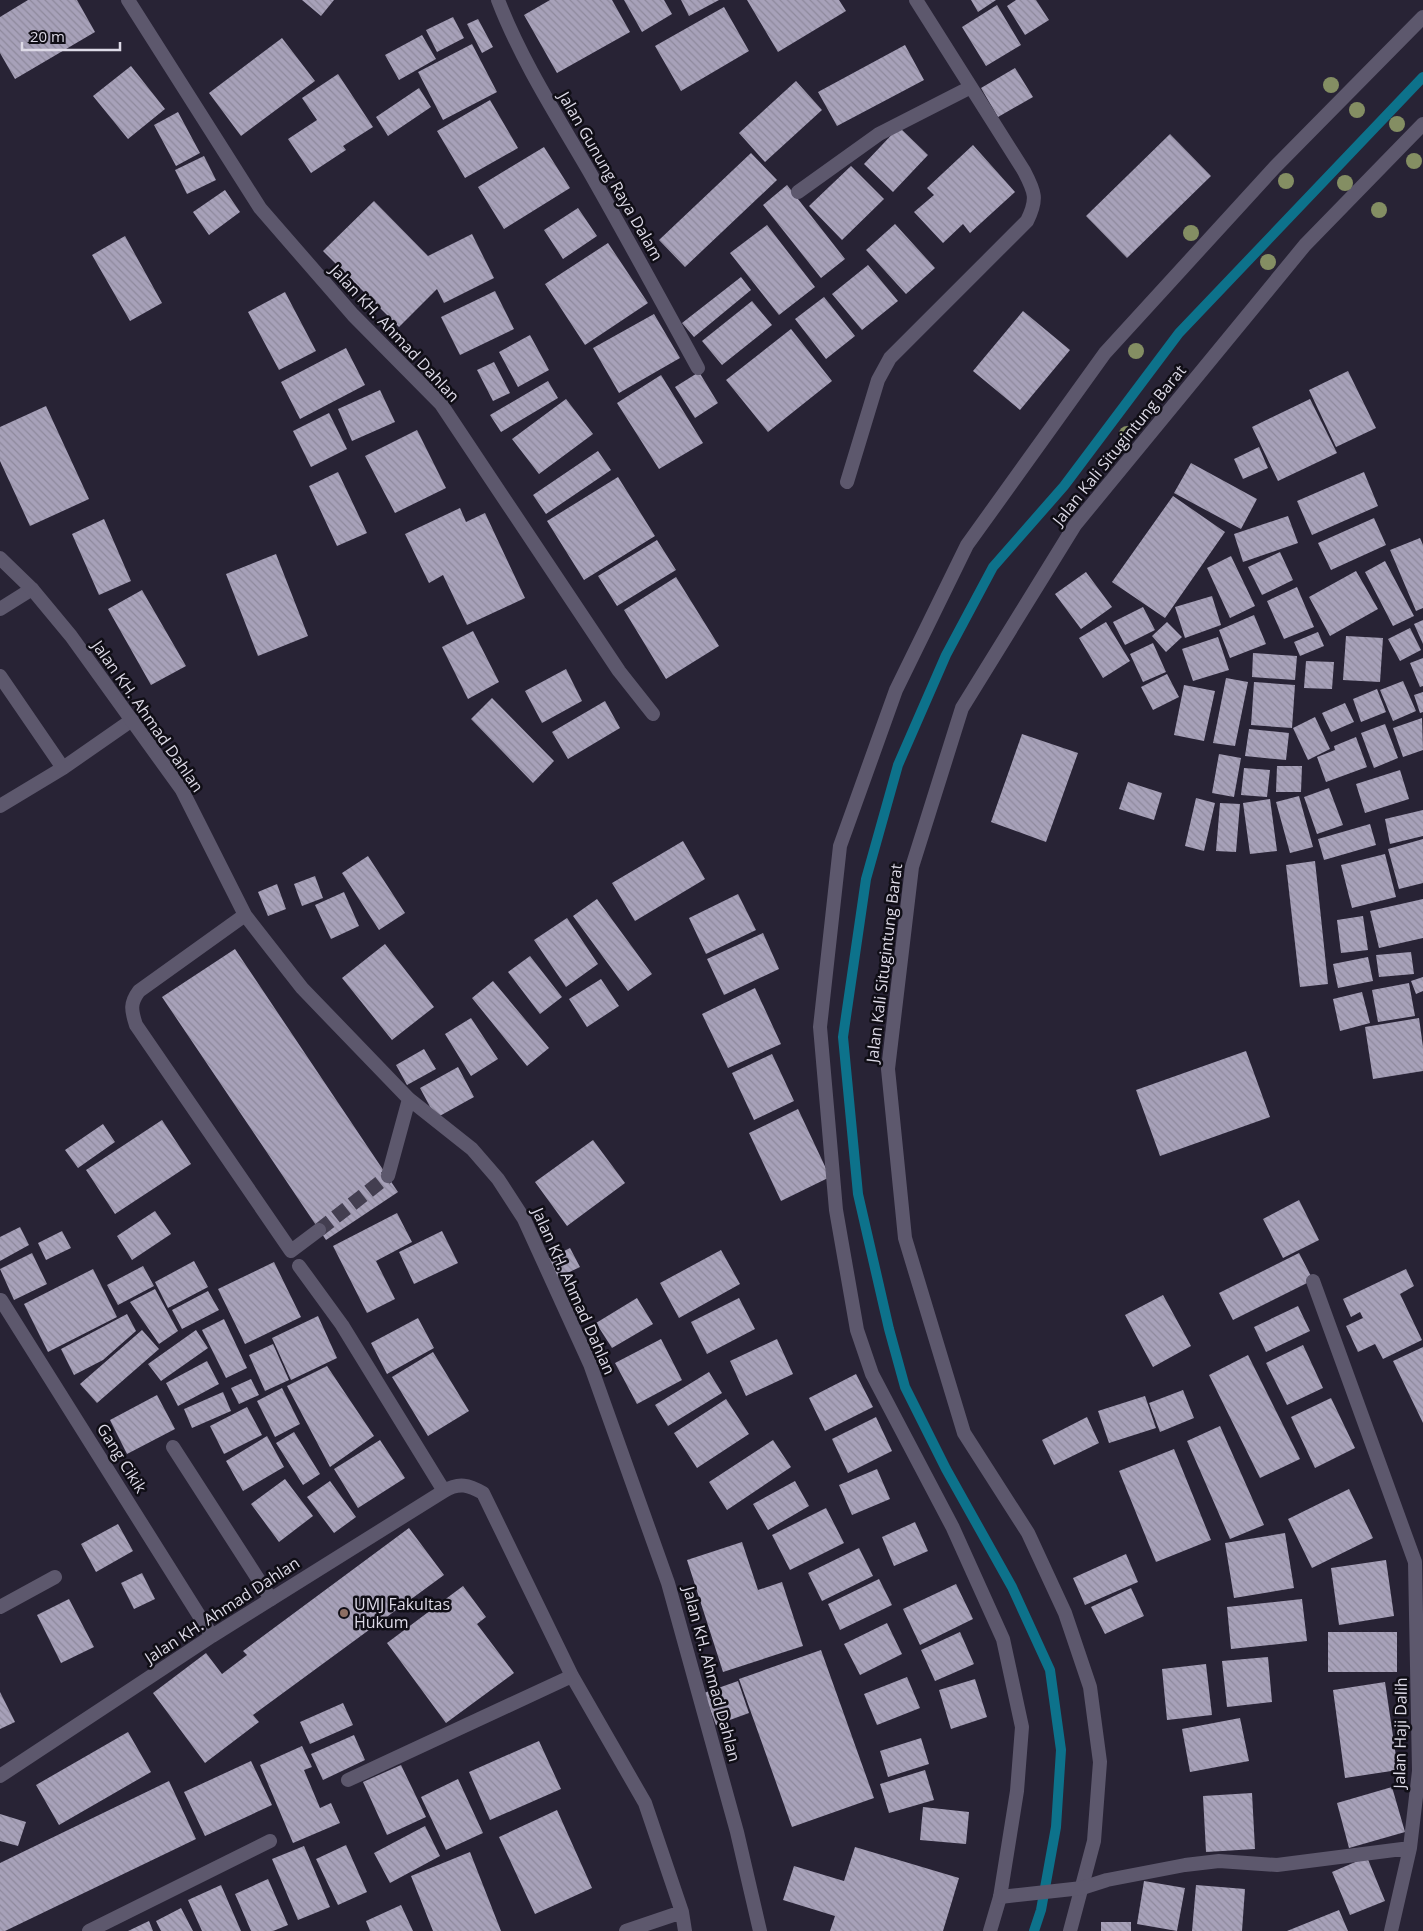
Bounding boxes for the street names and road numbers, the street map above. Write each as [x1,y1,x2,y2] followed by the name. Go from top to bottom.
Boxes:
[553,86,668,265] street label: Jalan Gunung Raya Dalam
[324,258,465,407] street label: Jalan KH. Ahmad Dahlan
[1046,360,1191,531] street label: Jalan Kali Situgintung Barat
[86,634,209,796] street label: Jalan KH. Ahmad Dahlan
[861,862,907,1066] street label: Jalan Kali Situgintung Barat
[526,1202,621,1378] street label: Jalan KH. Ahmad Dahlan
[92,1419,152,1497] street label: Gang Cikik
[139,1552,304,1670] street label: Jalan KH. Ahmad Dahlan
[677,1582,746,1764] street label: Jalan KH. Ahmad Dahlan
[1388,1677,1412,1791] street label: Jalan Haji Dalih

